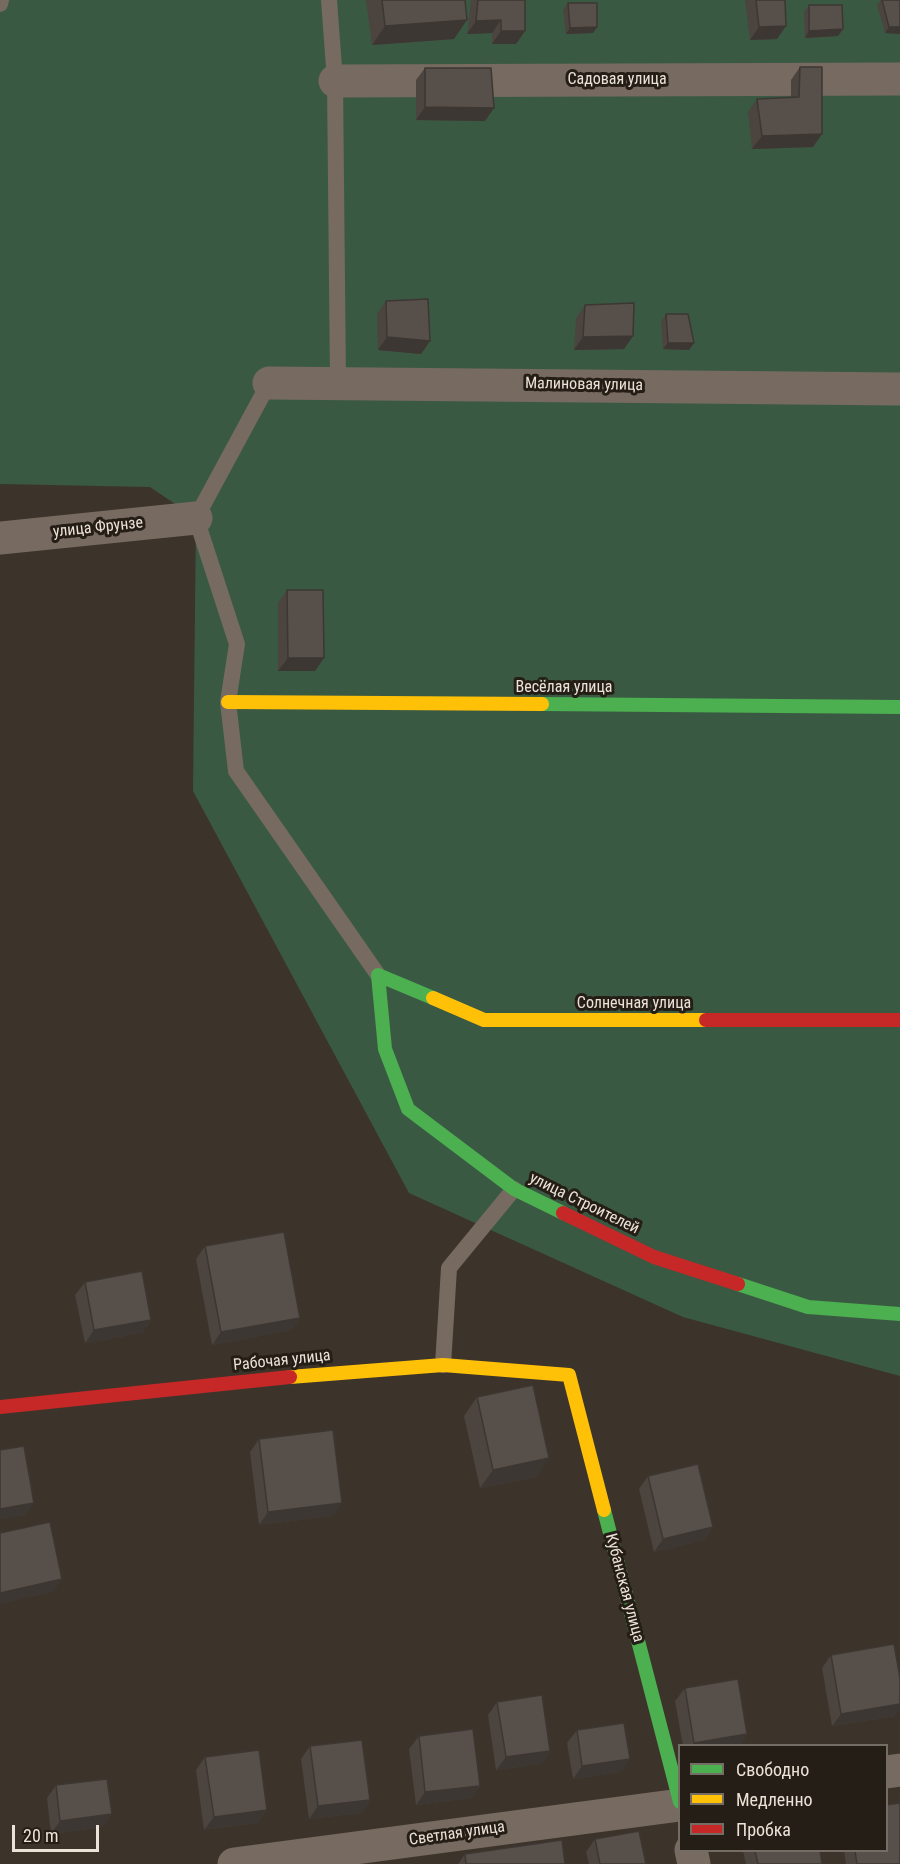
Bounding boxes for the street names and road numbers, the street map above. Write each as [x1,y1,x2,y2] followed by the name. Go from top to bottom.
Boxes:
[567,70,667,90] street label: Садовая улица
[525,374,643,396] street label: Малиновая улица
[52,514,144,542] street label: улица Фрунзе
[515,678,613,698] street label: Весёлая улица
[577,994,691,1014] street label: Солнечная улица
[526,1169,642,1239] street label: улица Строителей
[232,1346,332,1376] street label: Рабочая улица
[600,1532,648,1644] street label: Кубанская улица
[408,1818,506,1850] street label: Светлая улица

